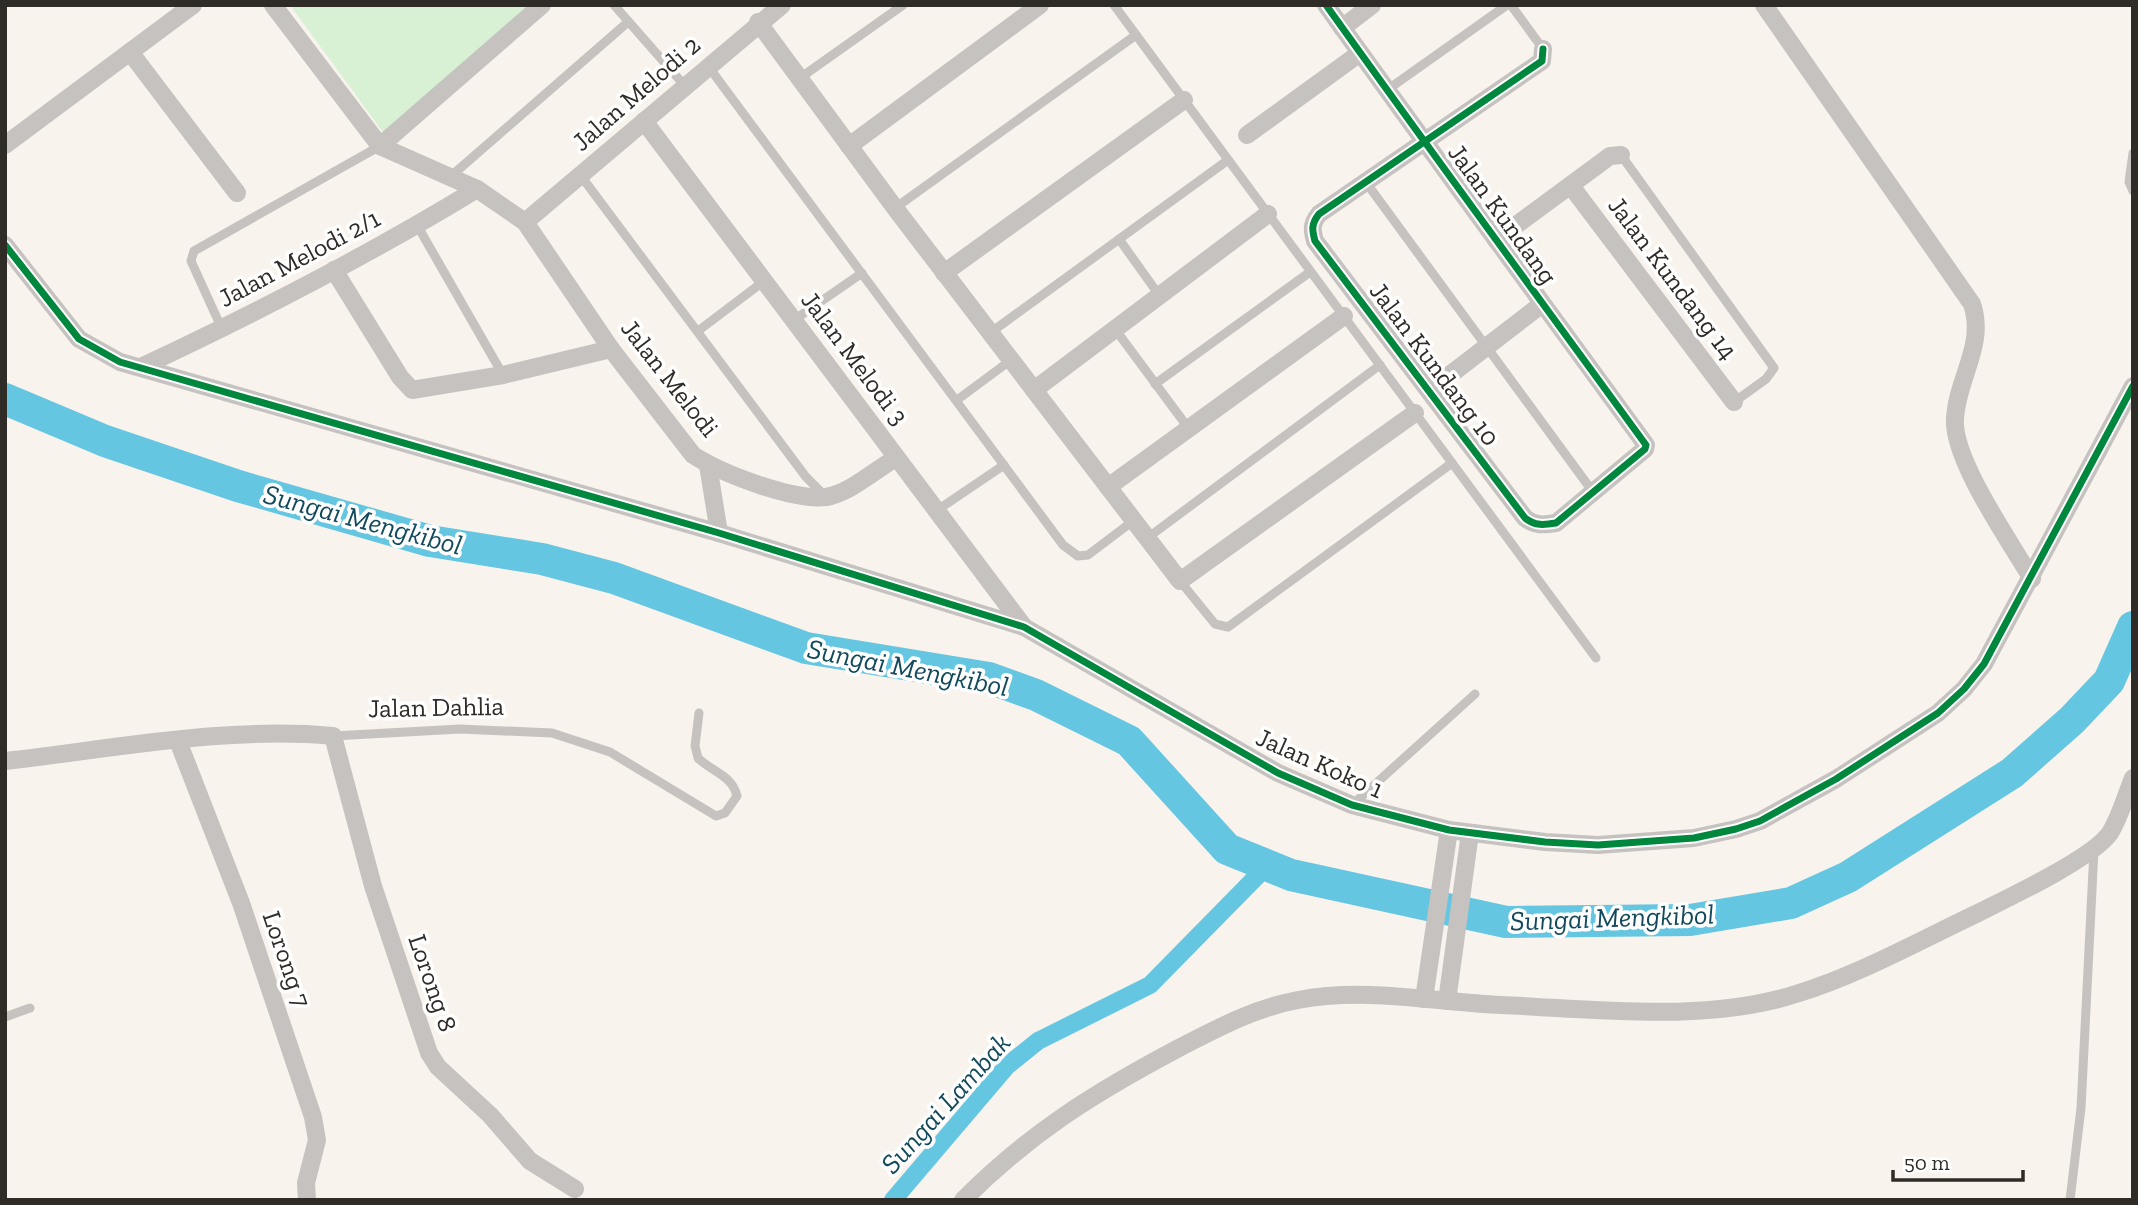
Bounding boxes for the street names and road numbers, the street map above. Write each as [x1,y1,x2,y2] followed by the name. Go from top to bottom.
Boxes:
[565,29,707,157] street label: Jalan Melodi 2
[1441,137,1565,291] street label: Jalan Kundang
[1601,190,1745,366] street label: Jalan Kundang 14
[213,202,385,314] street label: Jalan Melodi 2/1
[1363,276,1507,452] street label: Jalan Kundang 10
[794,285,916,431] street label: Jalan Melodi 3
[614,313,726,443] street label: Jalan Melodi
[368,690,505,724] street label: Jalan Dahlia
[1251,721,1389,805] street label: Jalan Koko 1
[256,907,318,1011] street label: Lorong 7
[401,930,465,1036] street label: Lorong 8

